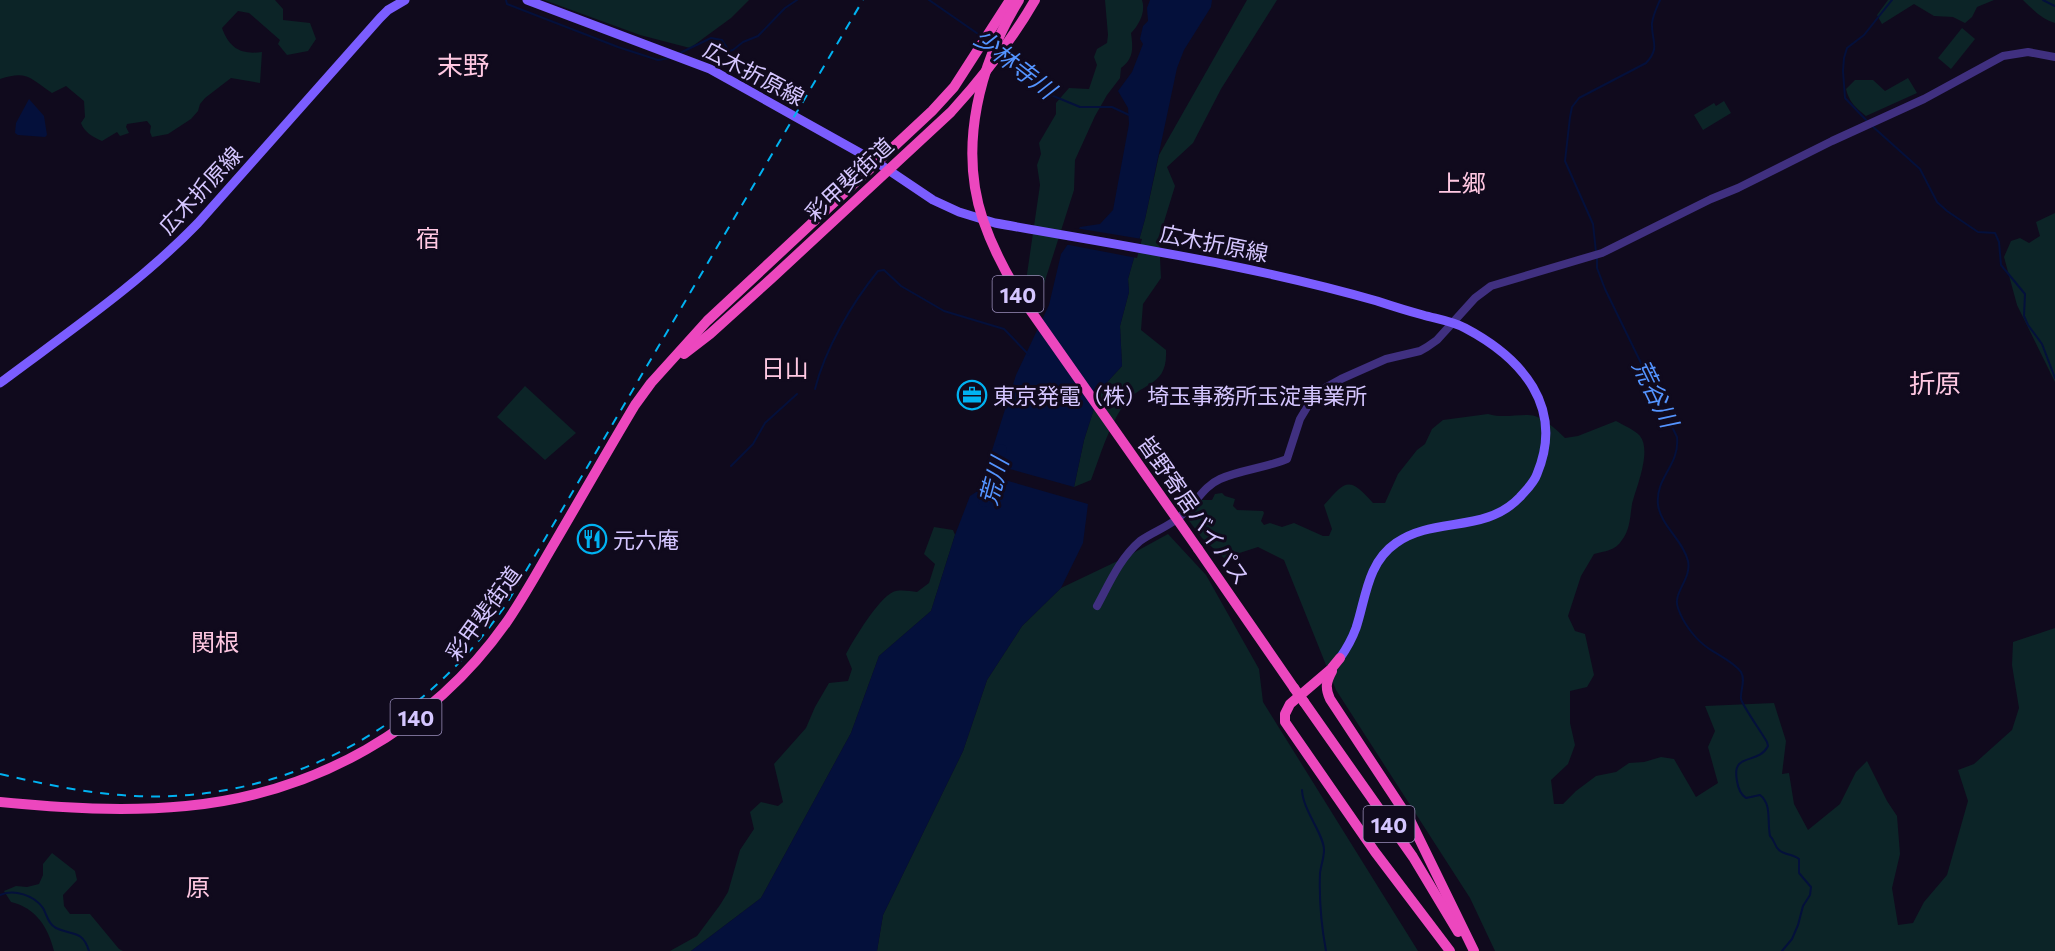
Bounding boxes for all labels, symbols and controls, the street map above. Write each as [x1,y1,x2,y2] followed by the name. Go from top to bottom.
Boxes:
[968,22,1064,106] water label: 少林寺川
[699,35,809,111] street label: 広木折原線
[437,49,489,80] district label: 末野
[800,132,898,226] street label: 彩甲斐街道
[153,141,247,239] street label: 広木折原線
[1438,168,1486,197] district label: 上郷
[1157,219,1271,267] street label: 広木折原線
[416,223,440,252] district label: 宿
[992,276,1044,312] road number: 140
[761,353,809,382] district label: 日山
[1627,354,1686,434] water label: 荒谷川
[1909,367,1961,398] district label: 折原
[956,379,988,411] office icon: 東京発電（株）埼玉事務所玉淀事業所
[993,382,1367,409] place label: 東京発電（株）埼玉事務所玉淀事業所
[1133,430,1255,590] street label: 皆野寄居バイパス
[973,451,1014,508] water label: 荒川
[576,523,608,555] restaurant icon: 元六庵
[613,526,679,553] place label: 元六庵
[440,561,526,665] street label: 彩甲斐街道
[191,627,239,656] district label: 関根
[390,699,442,735] road number: 140
[1364,806,1414,842] road number: 140
[186,872,210,901] district label: 原

